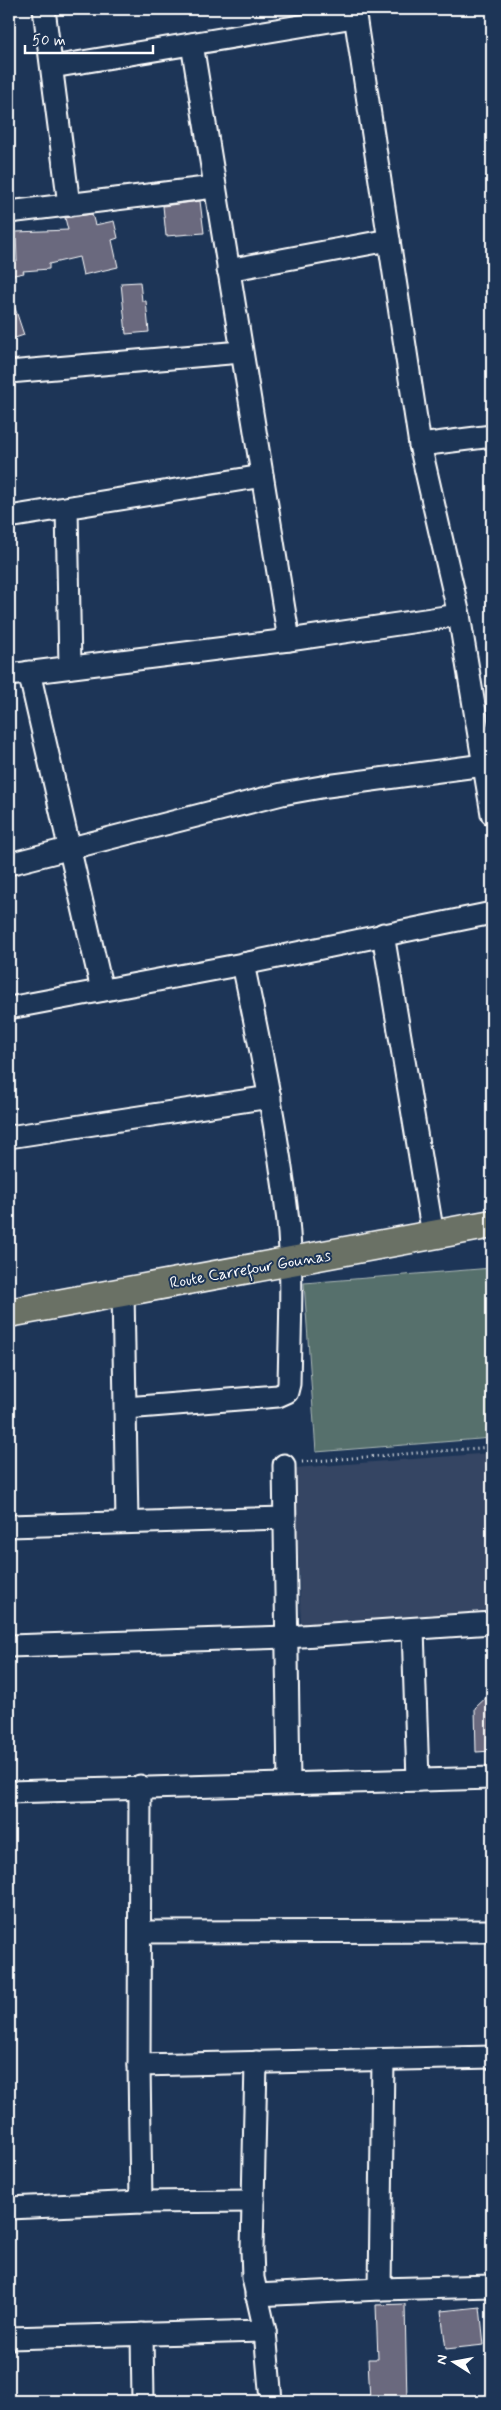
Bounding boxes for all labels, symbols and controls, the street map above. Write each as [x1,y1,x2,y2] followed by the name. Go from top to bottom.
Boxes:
[25,22,152,54] scale bar
[32,31,66,51] text: 50 m
[168,1245,333,1296] street label: Route Carrefour Gounas
[428,2338,478,2388] north arrow
[432,2353,452,2366] text: N

